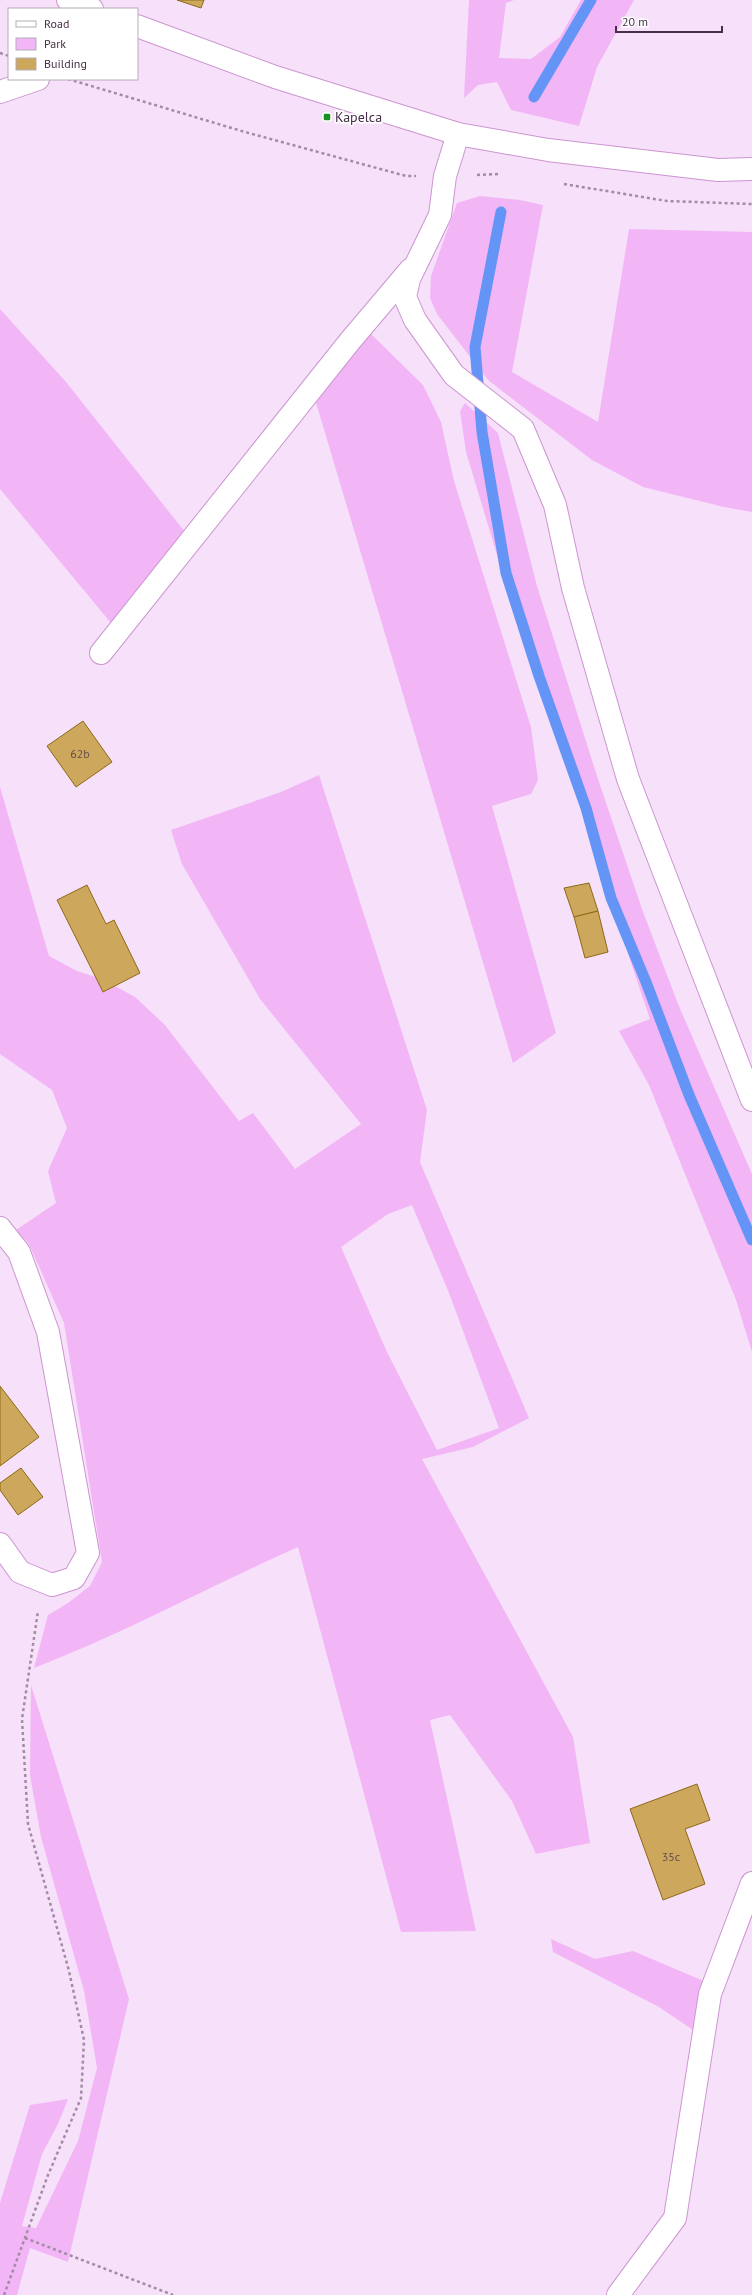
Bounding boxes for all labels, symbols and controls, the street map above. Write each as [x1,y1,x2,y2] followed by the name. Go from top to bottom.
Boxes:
[8,8,138,80] legend
[616,8,722,34] scale bar
[622,14,648,29] text: 20 m
[44,16,69,31] text: Road
[44,36,66,51] text: Park
[44,56,87,71] text: Building
[335,108,382,126] place label: Kapelca
[322,112,332,122] marker: Kapelca
[70,746,90,761] house number: 62b
[662,1849,681,1864] house number: 35c

